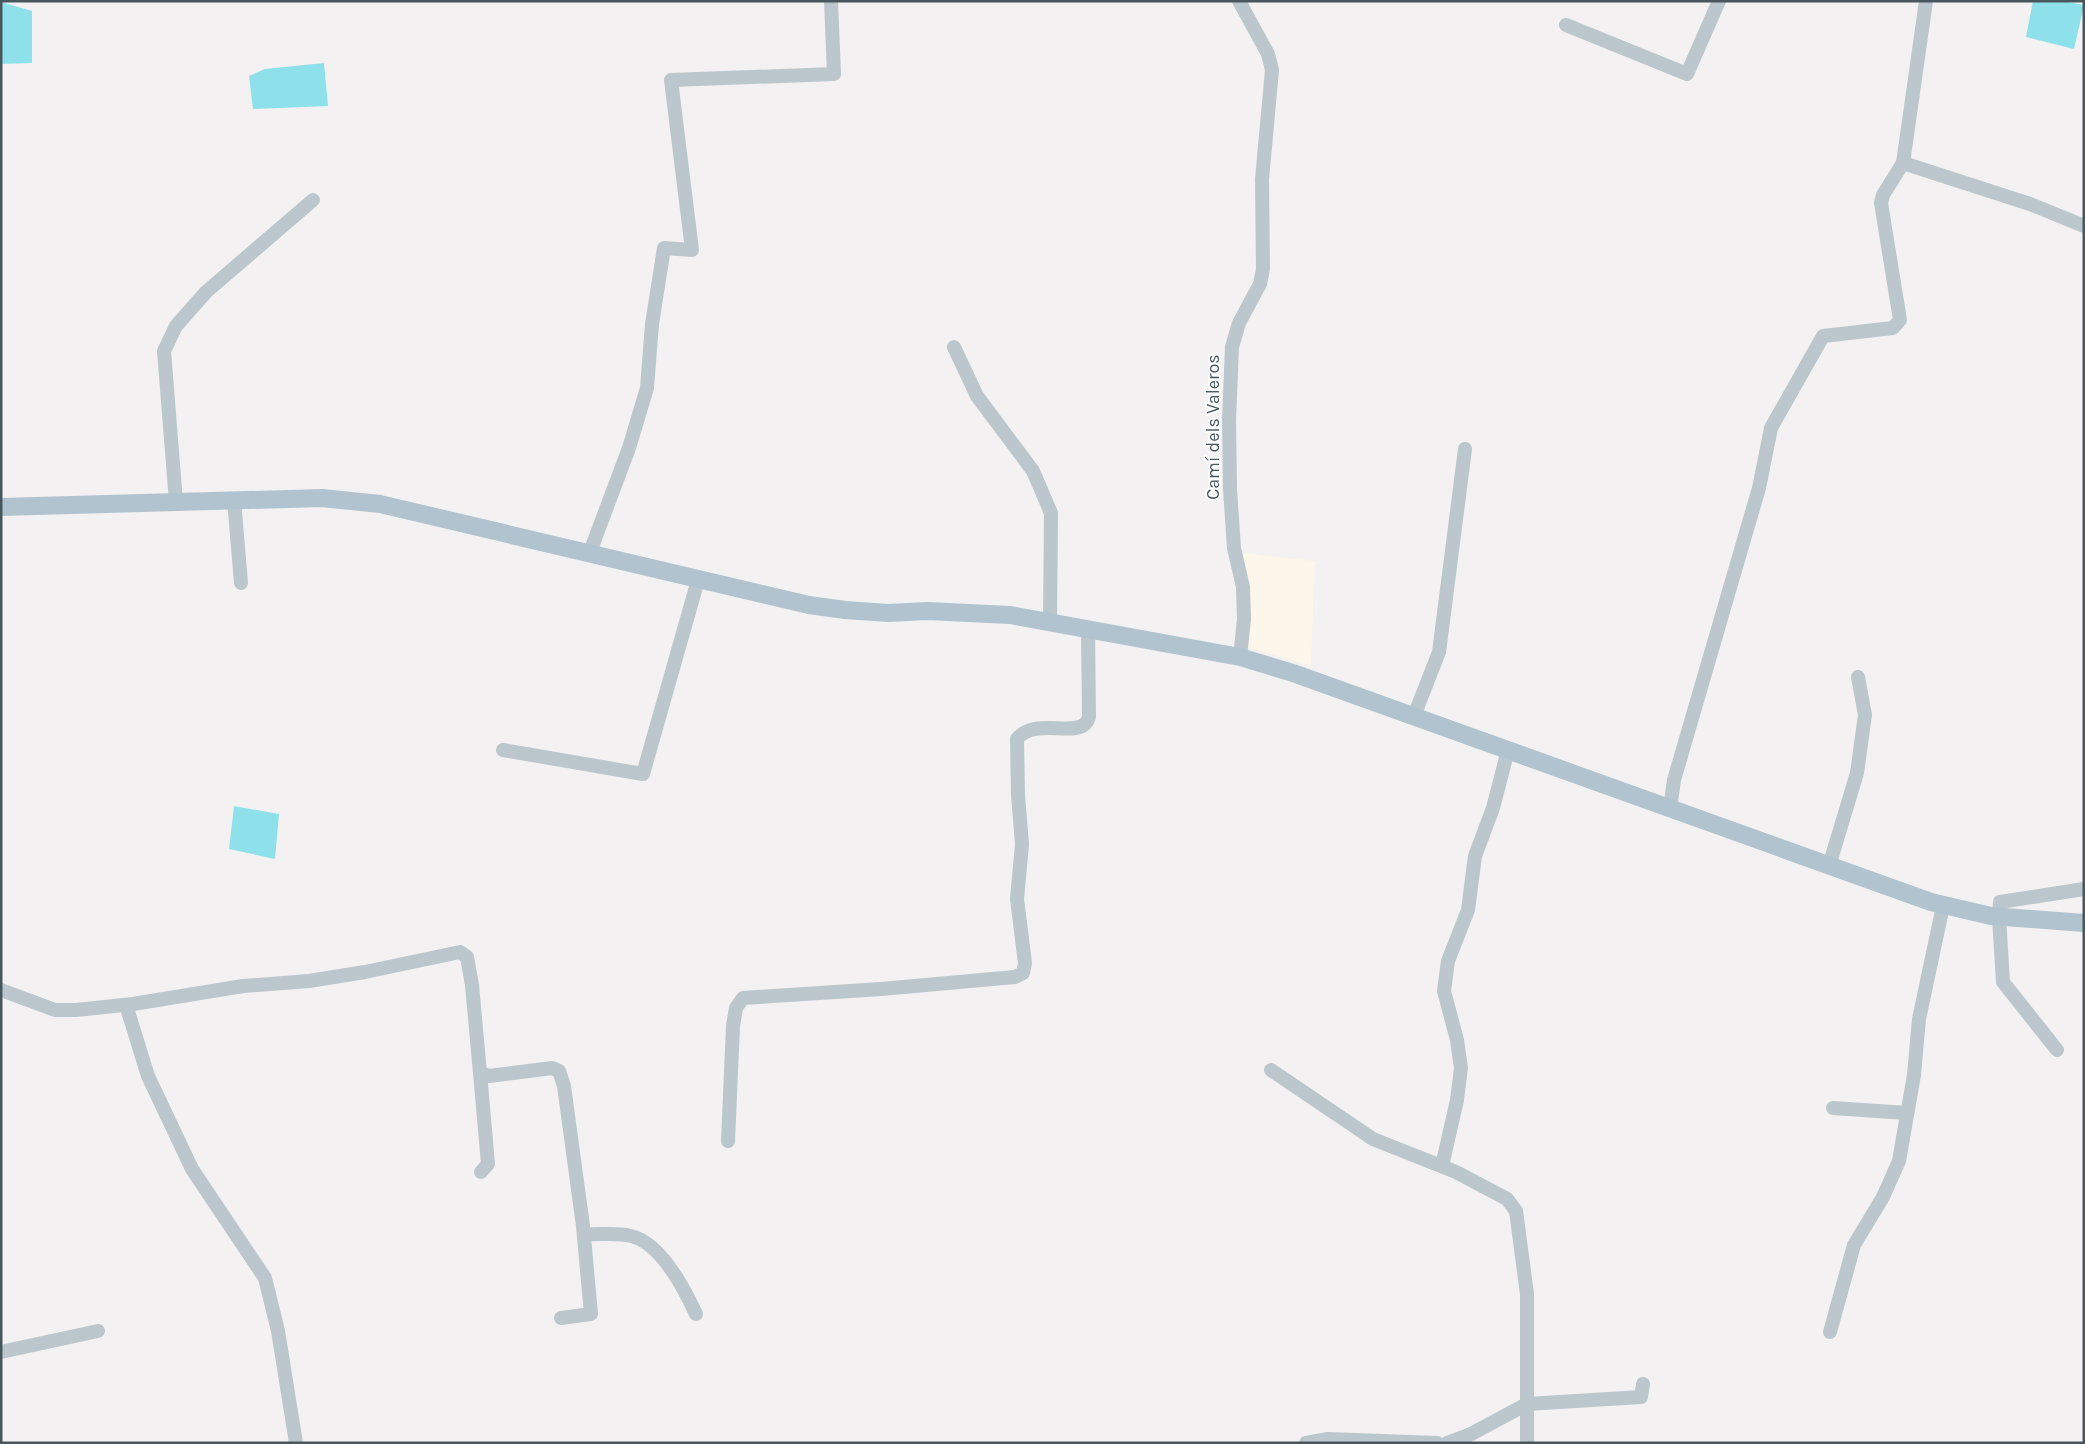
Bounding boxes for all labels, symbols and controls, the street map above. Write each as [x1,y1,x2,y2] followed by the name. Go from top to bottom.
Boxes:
[1202,354,1224,500] street label: Camí dels Valeros

